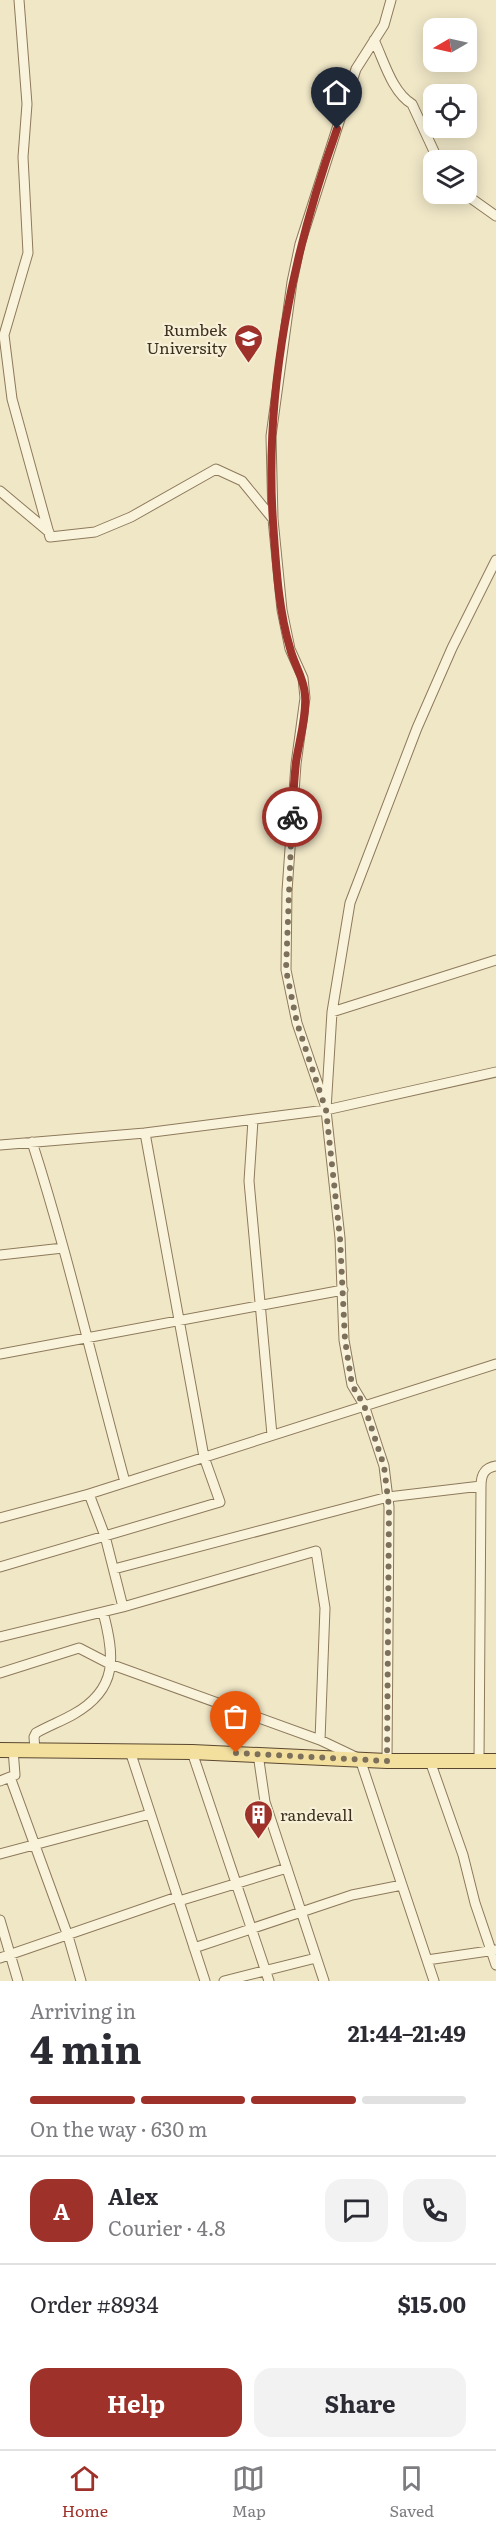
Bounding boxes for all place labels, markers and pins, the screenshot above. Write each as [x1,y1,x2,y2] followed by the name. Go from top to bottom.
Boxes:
[311,67,362,129] pin
[146,317,228,359] place label: Rumbek University
[232,322,264,364] school or university icon: Rumbek University
[210,1691,261,1753] pin
[243,1798,275,1840] building icon: randevall
[280,1802,353,1826] place label: randevall

